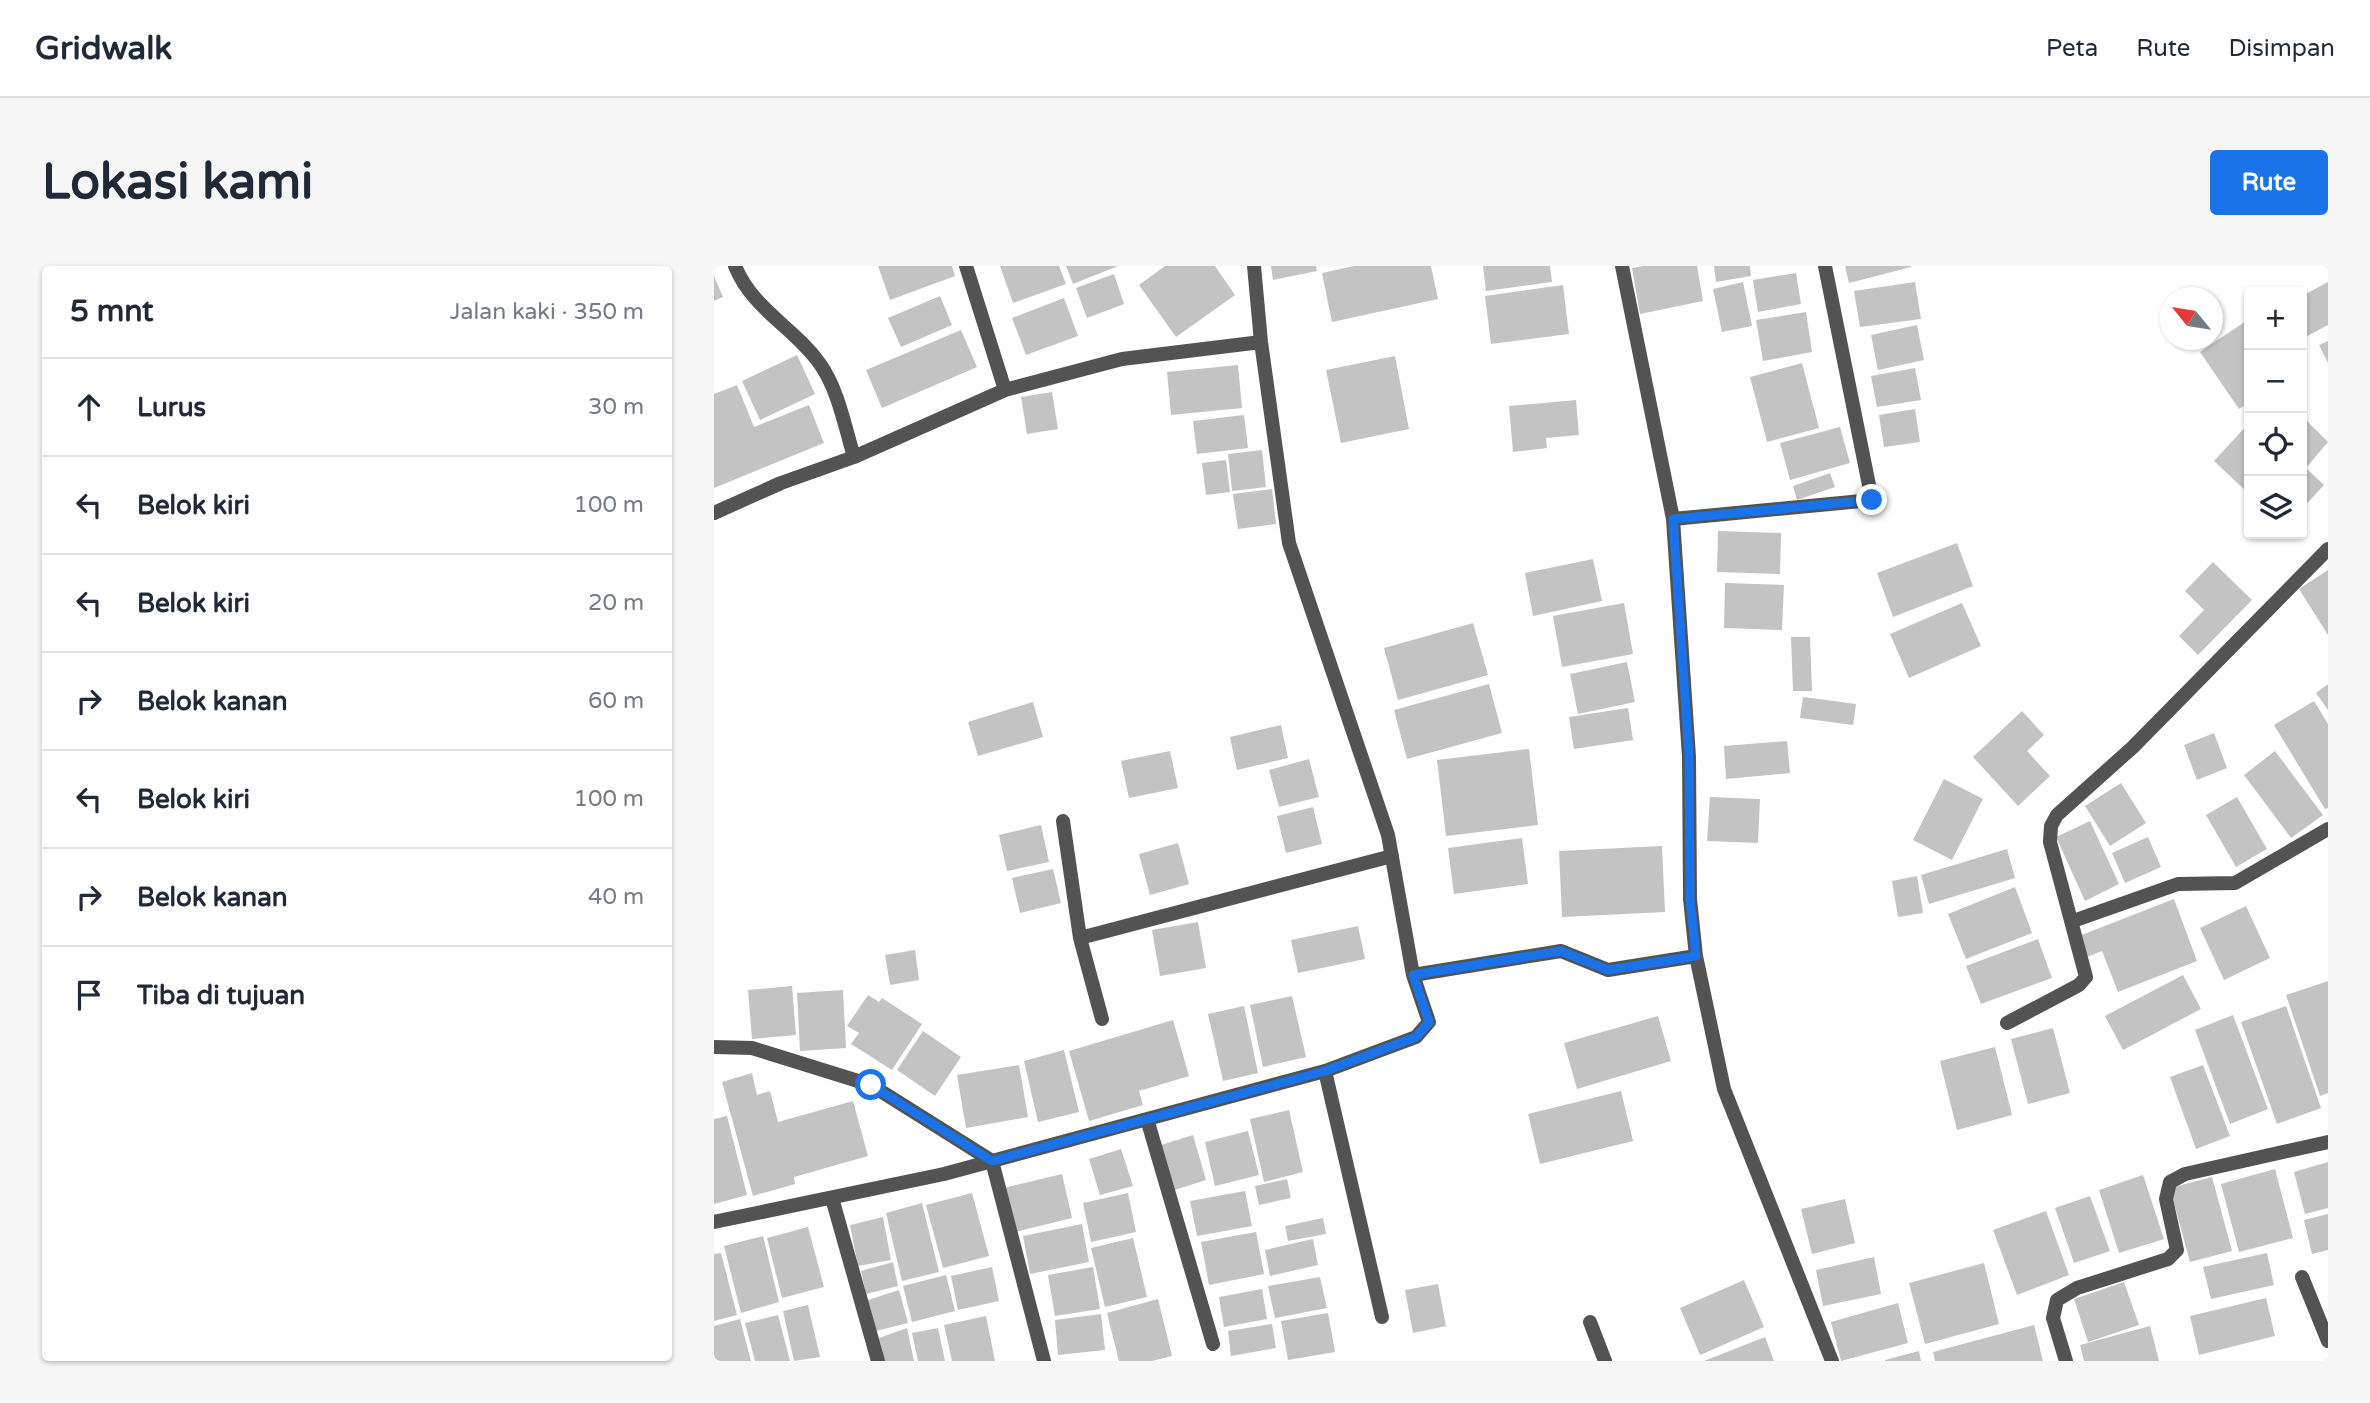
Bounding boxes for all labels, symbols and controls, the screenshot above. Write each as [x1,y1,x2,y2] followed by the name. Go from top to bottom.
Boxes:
[35,29,172,68] text: Gridwalk
[2046,34,2098,63] text: Peta
[2136,34,2190,63] text: Rute
[2228,34,2335,63] text: Disimpan
[2210,150,2328,215] button: Rute
[42,153,313,212] text: Lokasi kami
[2160,287,2223,350] north arrow
[2244,287,2307,539] map controls
[2244,287,2307,350] button: +
[70,293,154,330] text: 5 mnt
[450,298,644,326] text: Jalan kaki · 350 m
[2244,350,2307,413] button: −
[70,388,108,426] icon: ahead
[137,392,206,423] text: Lurus
[588,393,644,421] text: 30 m
[2244,413,2307,476] button: locate
[2244,476,2307,539] button: layers
[1856,484,1887,515] route end
[70,486,108,524] icon: left
[137,490,250,521] text: Belok kiri
[574,491,644,519] text: 100 m
[70,584,108,622] icon: left
[137,588,250,619] text: Belok kiri
[588,589,644,617] text: 20 m
[70,682,108,720] icon: right
[137,686,288,717] text: Belok kanan
[588,687,644,715] text: 60 m
[70,780,108,818] icon: left
[137,784,250,815] text: Belok kiri
[574,785,644,813] text: 100 m
[70,878,108,916] icon: right
[137,882,288,913] text: Belok kanan
[588,883,644,911] text: 40 m
[70,976,108,1014] icon: arrive
[137,980,305,1011] text: Tiba di tujuan
[855,1069,886,1100] route start

